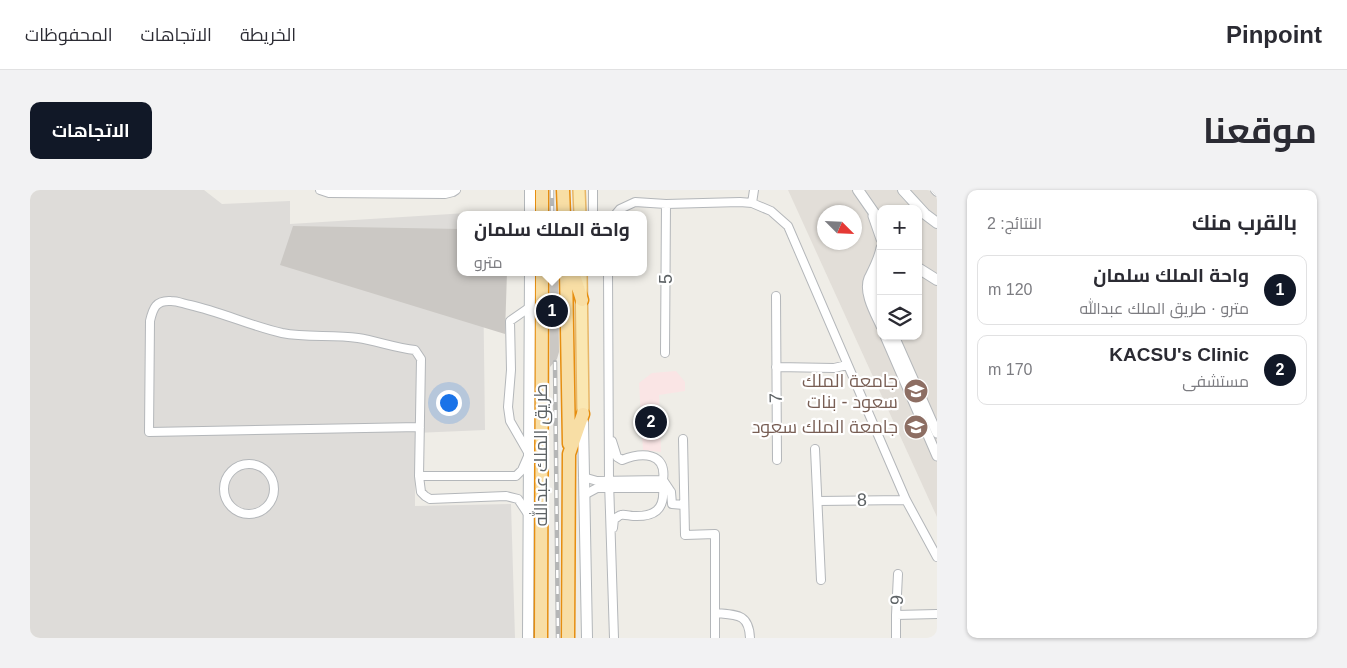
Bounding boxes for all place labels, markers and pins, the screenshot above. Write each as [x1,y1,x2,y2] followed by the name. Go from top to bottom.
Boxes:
[536,292,568,330] pin: 1
[802,371,898,413] place label: جامعة الملك سعود - بنات
[903,378,929,404] school or university icon: جامعة الملك سعود - بنات
[635,403,667,441] pin: 2
[903,414,929,440] school or university icon: جامعة الملك سعود
[752,417,898,438] place label: جامعة الملك سعود

